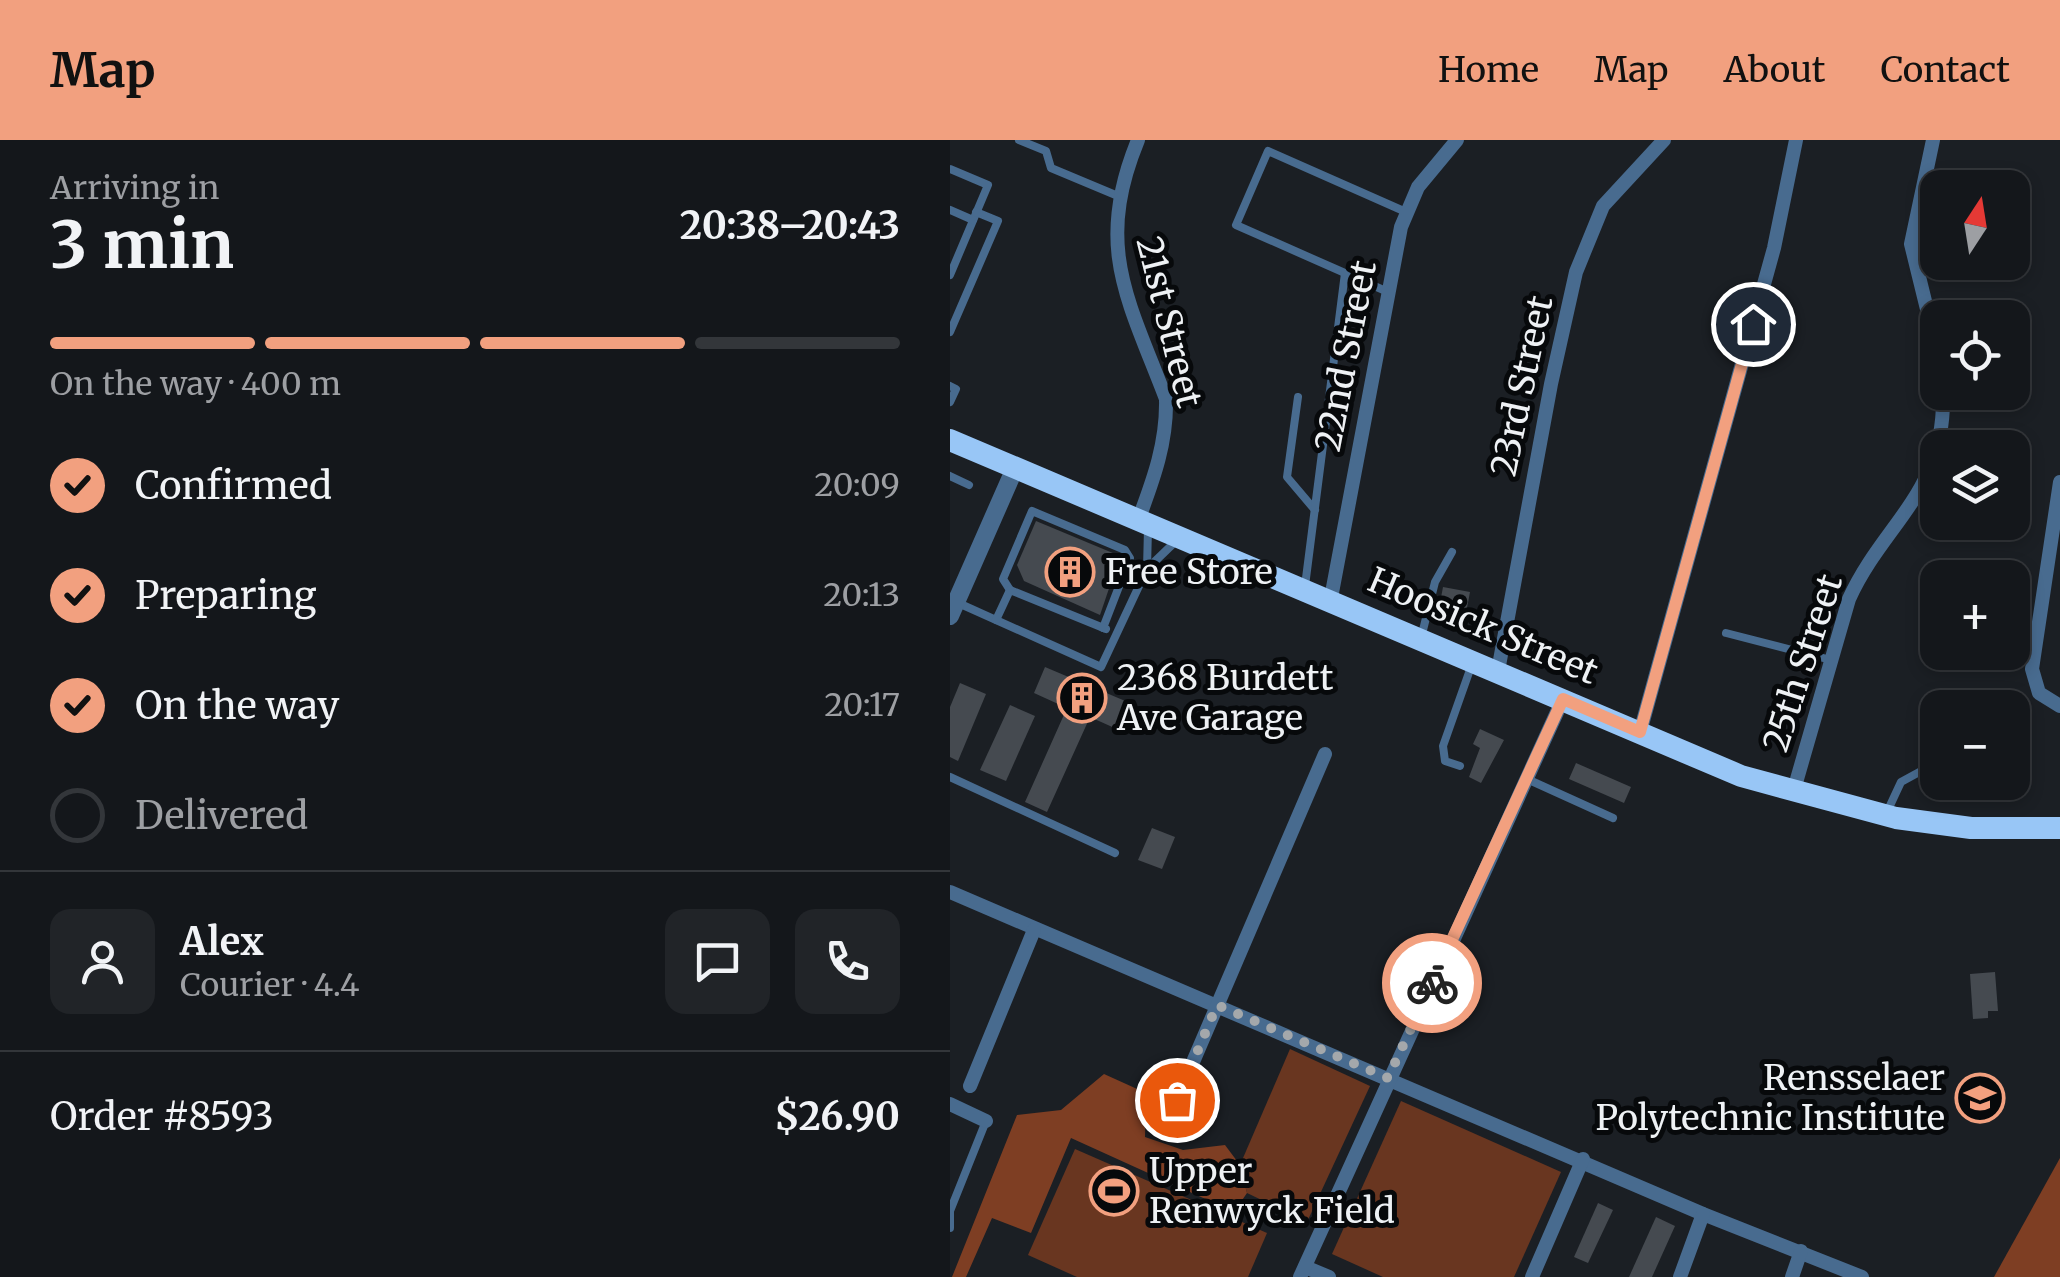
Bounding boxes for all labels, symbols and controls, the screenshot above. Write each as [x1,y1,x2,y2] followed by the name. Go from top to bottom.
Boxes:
[50,40,155,100] text: Map
[1438,48,1539,92] text: Home
[1594,48,1669,92] text: Map
[1724,48,1825,92] text: About
[1880,48,2010,92] text: Contact
[50,168,219,208] text: Arriving in
[1920,170,2030,280] north arrow
[1920,170,2030,800] map controls
[680,202,900,249] text: 20:38–20:43
[50,204,234,286] text: 3 min
[1127,232,1212,412] street label: 21st Street
[1306,256,1386,455] street label: 22nd Street
[1711,282,1796,367] pin
[1481,292,1563,480] street label: 23rd Street
[1726,297,1781,352] icon: home
[1920,300,2030,410] button: locate
[50,364,341,404] text: On the way · 400 m
[1920,430,2030,540] button: layers
[50,458,105,513] icon: check
[135,462,332,509] text: Confirmed
[814,465,900,505] text: 20:09
[1044,546,1096,598] building icon: Free Store
[1105,550,1273,594] place label: Free Store
[1362,558,1605,694] street label: Hoosick Street
[1920,560,2030,670] button: +
[50,568,105,623] icon: check
[1754,568,1852,757] street label: 25th Street
[135,572,317,619] text: Preparing
[823,575,900,615] text: 20:13
[1116,656,1334,740] place label: 2368 Burdett Ave Garage
[1056,672,1108,724] building icon: 2368 Burdett Ave Garage
[50,678,105,733] icon: check
[135,682,339,729] text: On the way
[824,685,900,725] text: 20:17
[1920,690,2030,800] button: −
[135,792,308,839] text: Delivered
[50,909,155,1014] button: person
[665,909,770,1014] button: chat
[795,909,900,1014] button: phone
[180,918,264,965] text: Alex
[1382,933,1482,1033] courier
[1405,956,1460,1011] icon: bike
[180,965,360,1005] text: Courier · 4.4
[1596,1056,1945,1140] place label: Rensselaer Polytechnic Institute
[1135,1058,1220,1143] pin
[1954,1072,2006,1124] school or university icon: Rensselaer Polytechnic Institute
[1150,1073,1205,1128] icon: bag
[50,1093,274,1140] text: Order #8593
[774,1093,900,1140] text: $26.90
[1149,1149,1395,1233] place label: Upper Renwyck Field
[1088,1165,1140,1217] sports icon: Upper Renwyck Field

